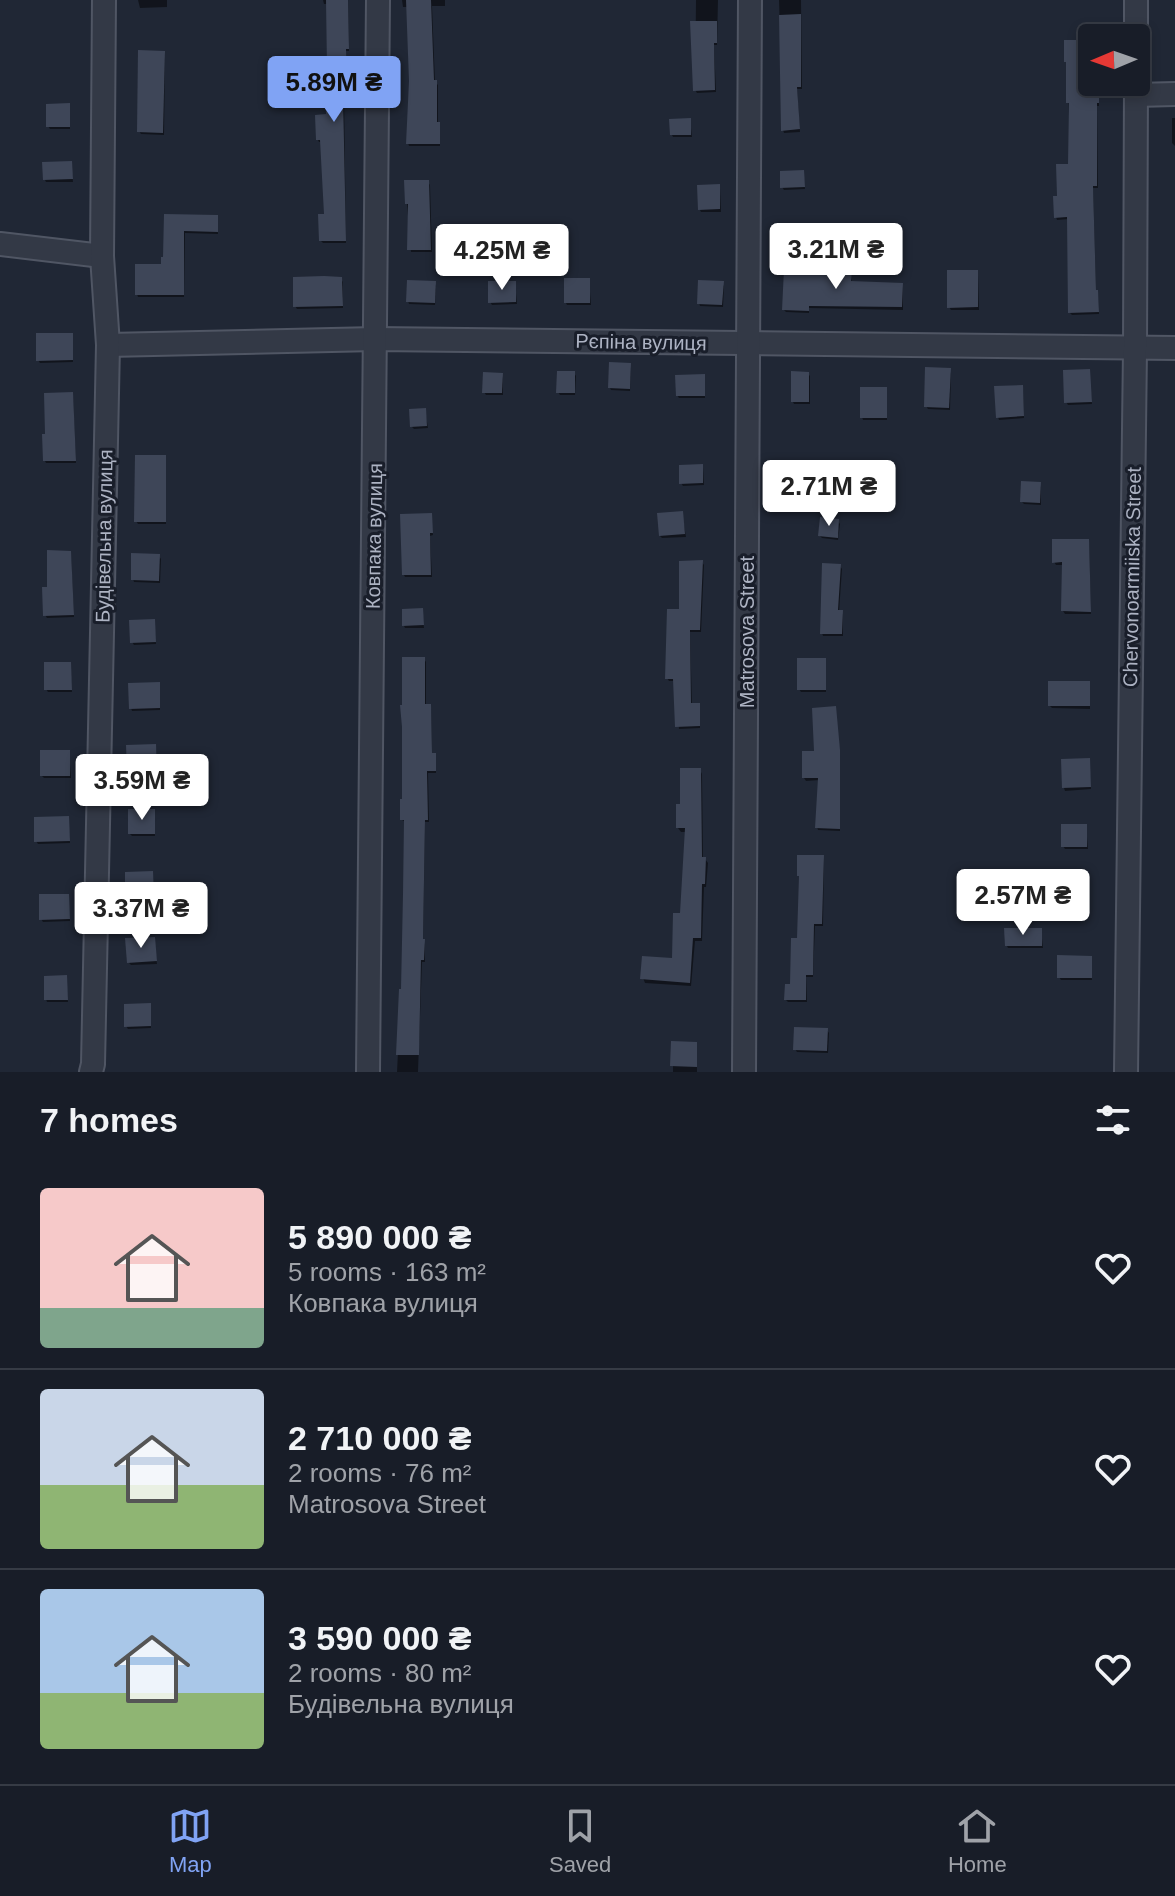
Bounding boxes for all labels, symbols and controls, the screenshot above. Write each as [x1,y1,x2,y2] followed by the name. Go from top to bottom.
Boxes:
[1078,24,1150,96] north arrow
[1078,24,1150,96] map controls
[260,56,408,124] pin: 5.89M ₴
[286,67,382,97] text: 5.89M ₴
[762,223,910,291] pin: 3.21M ₴
[428,224,576,292] pin: 4.25M ₴
[788,234,884,264] text: 3.21M ₴
[454,235,550,265] text: 4.25M ₴
[575,330,707,354] street label: Рєпіна вулиця
[91,449,117,623] street label: Будівельна вулиця
[755,460,903,528] pin: 2.71M ₴
[362,463,386,609] street label: Ковпака вулиця
[1119,466,1145,687] street label: Chervonoarmiiska Street
[781,471,877,501] text: 2.71M ₴
[736,555,758,708] street label: Matrosova Street
[68,754,216,822] pin: 3.59M ₴
[94,765,190,795] text: 3.59M ₴
[949,869,1097,937] pin: 2.57M ₴
[975,880,1071,910] text: 2.57M ₴
[67,882,215,950] pin: 3.37M ₴
[93,893,189,923] text: 3.37M ₴
[1091,1098,1135,1142] icon: filters
[40,1101,178,1139] text: 7 homes
[288,1218,471,1256] text: 5 890 000 ₴
[104,1220,200,1316] icon: home
[1091,1246,1135,1290] icon: heart
[288,1257,486,1287] text: 5 rooms · 163 m²
[288,1288,478,1318] text: Ковпака вулиця
[288,1419,471,1457] text: 2 710 000 ₴
[104,1421,200,1517] icon: home
[1091,1447,1135,1491] icon: heart
[288,1458,472,1488] text: 2 rooms · 76 m²
[288,1489,486,1519] text: Matrosova Street
[288,1619,471,1657] text: 3 590 000 ₴
[104,1621,200,1717] icon: home
[1091,1647,1135,1691] icon: heart
[288,1658,472,1688] text: 2 rooms · 80 m²
[288,1689,514,1719] text: Будівельна вулиця
[168,1804,212,1878] tab: Map
[549,1804,611,1878] tab: Saved
[948,1804,1007,1878] tab: Home

